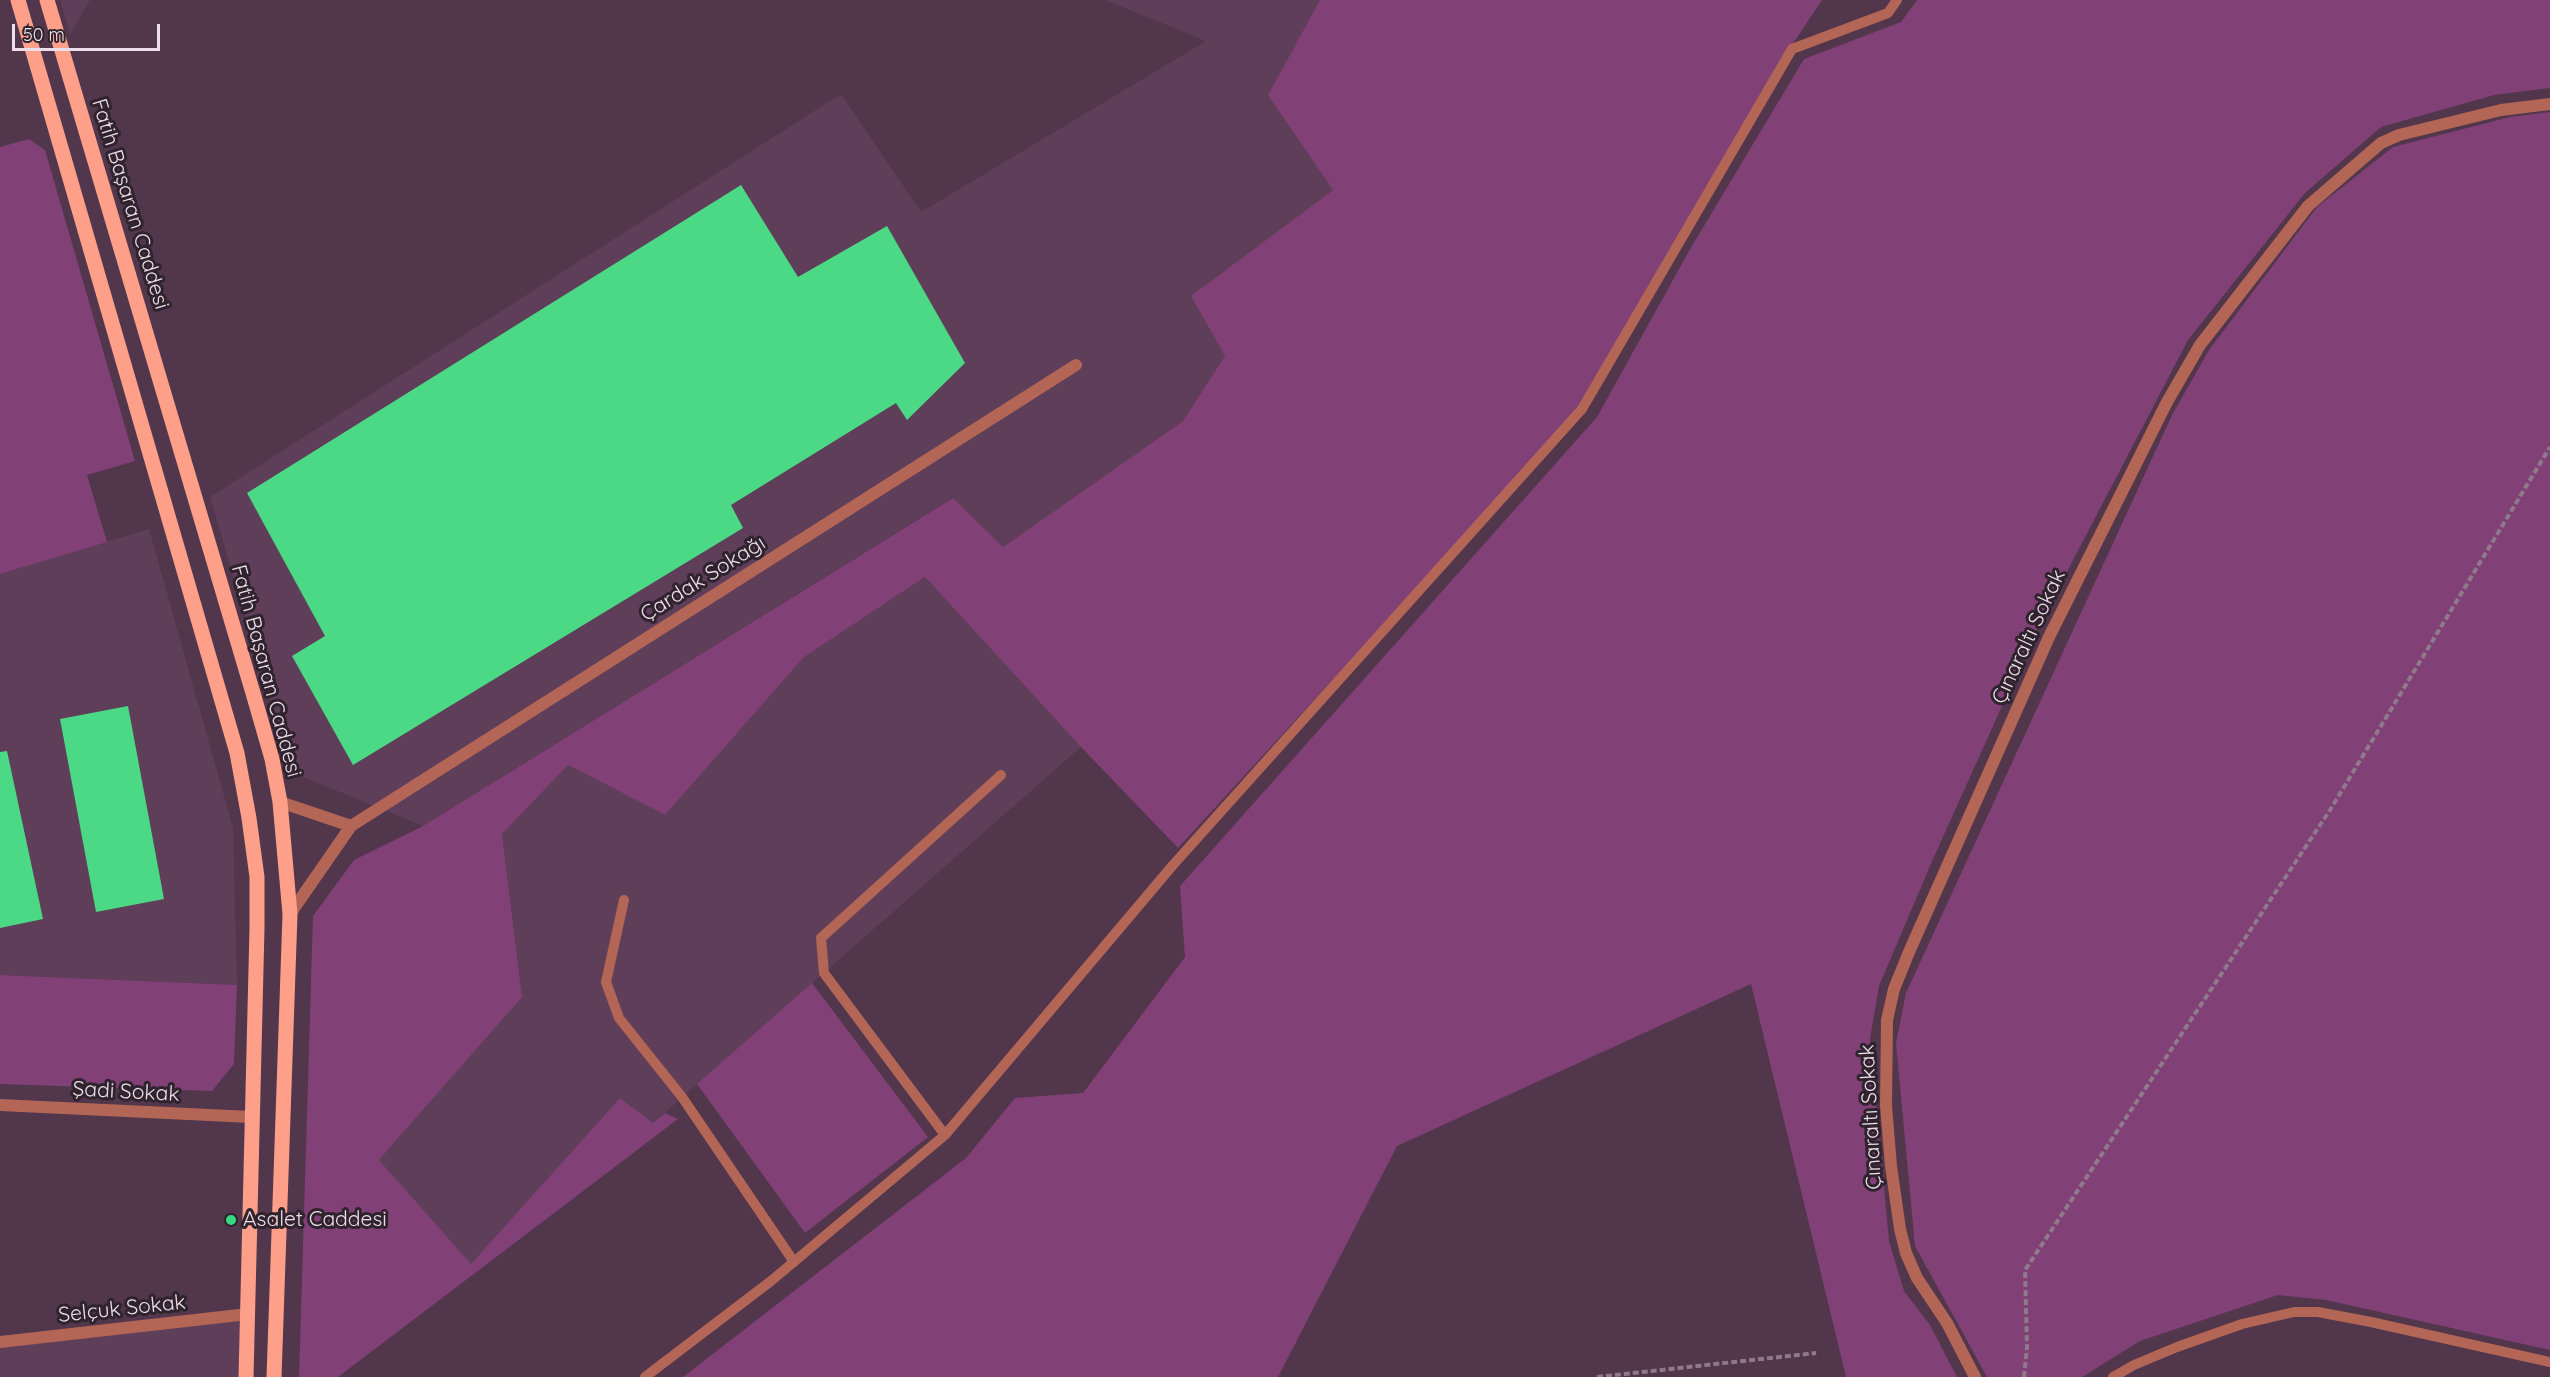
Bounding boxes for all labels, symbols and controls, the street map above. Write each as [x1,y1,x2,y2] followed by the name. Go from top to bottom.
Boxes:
[15,12,164,50] scale bar
[23,23,65,46] text: 50 m
[86,96,174,312] street label: Fatih Başaran Caddesi
[636,531,770,627] street label: Çardak Sokağı
[225,562,307,780] street label: Fatih Başaran Caddesi
[1987,566,2071,708] street label: Çınaraltı Sokak
[1855,1044,1887,1190] street label: Çınaraltı Sokak
[72,1077,180,1107] street label: Şadi Sokak
[243,1207,387,1233] place label: Asalet Caddesi
[224,1213,238,1227] marker: Asalet Caddesi
[57,1290,187,1328] street label: Selçuk Sokak

